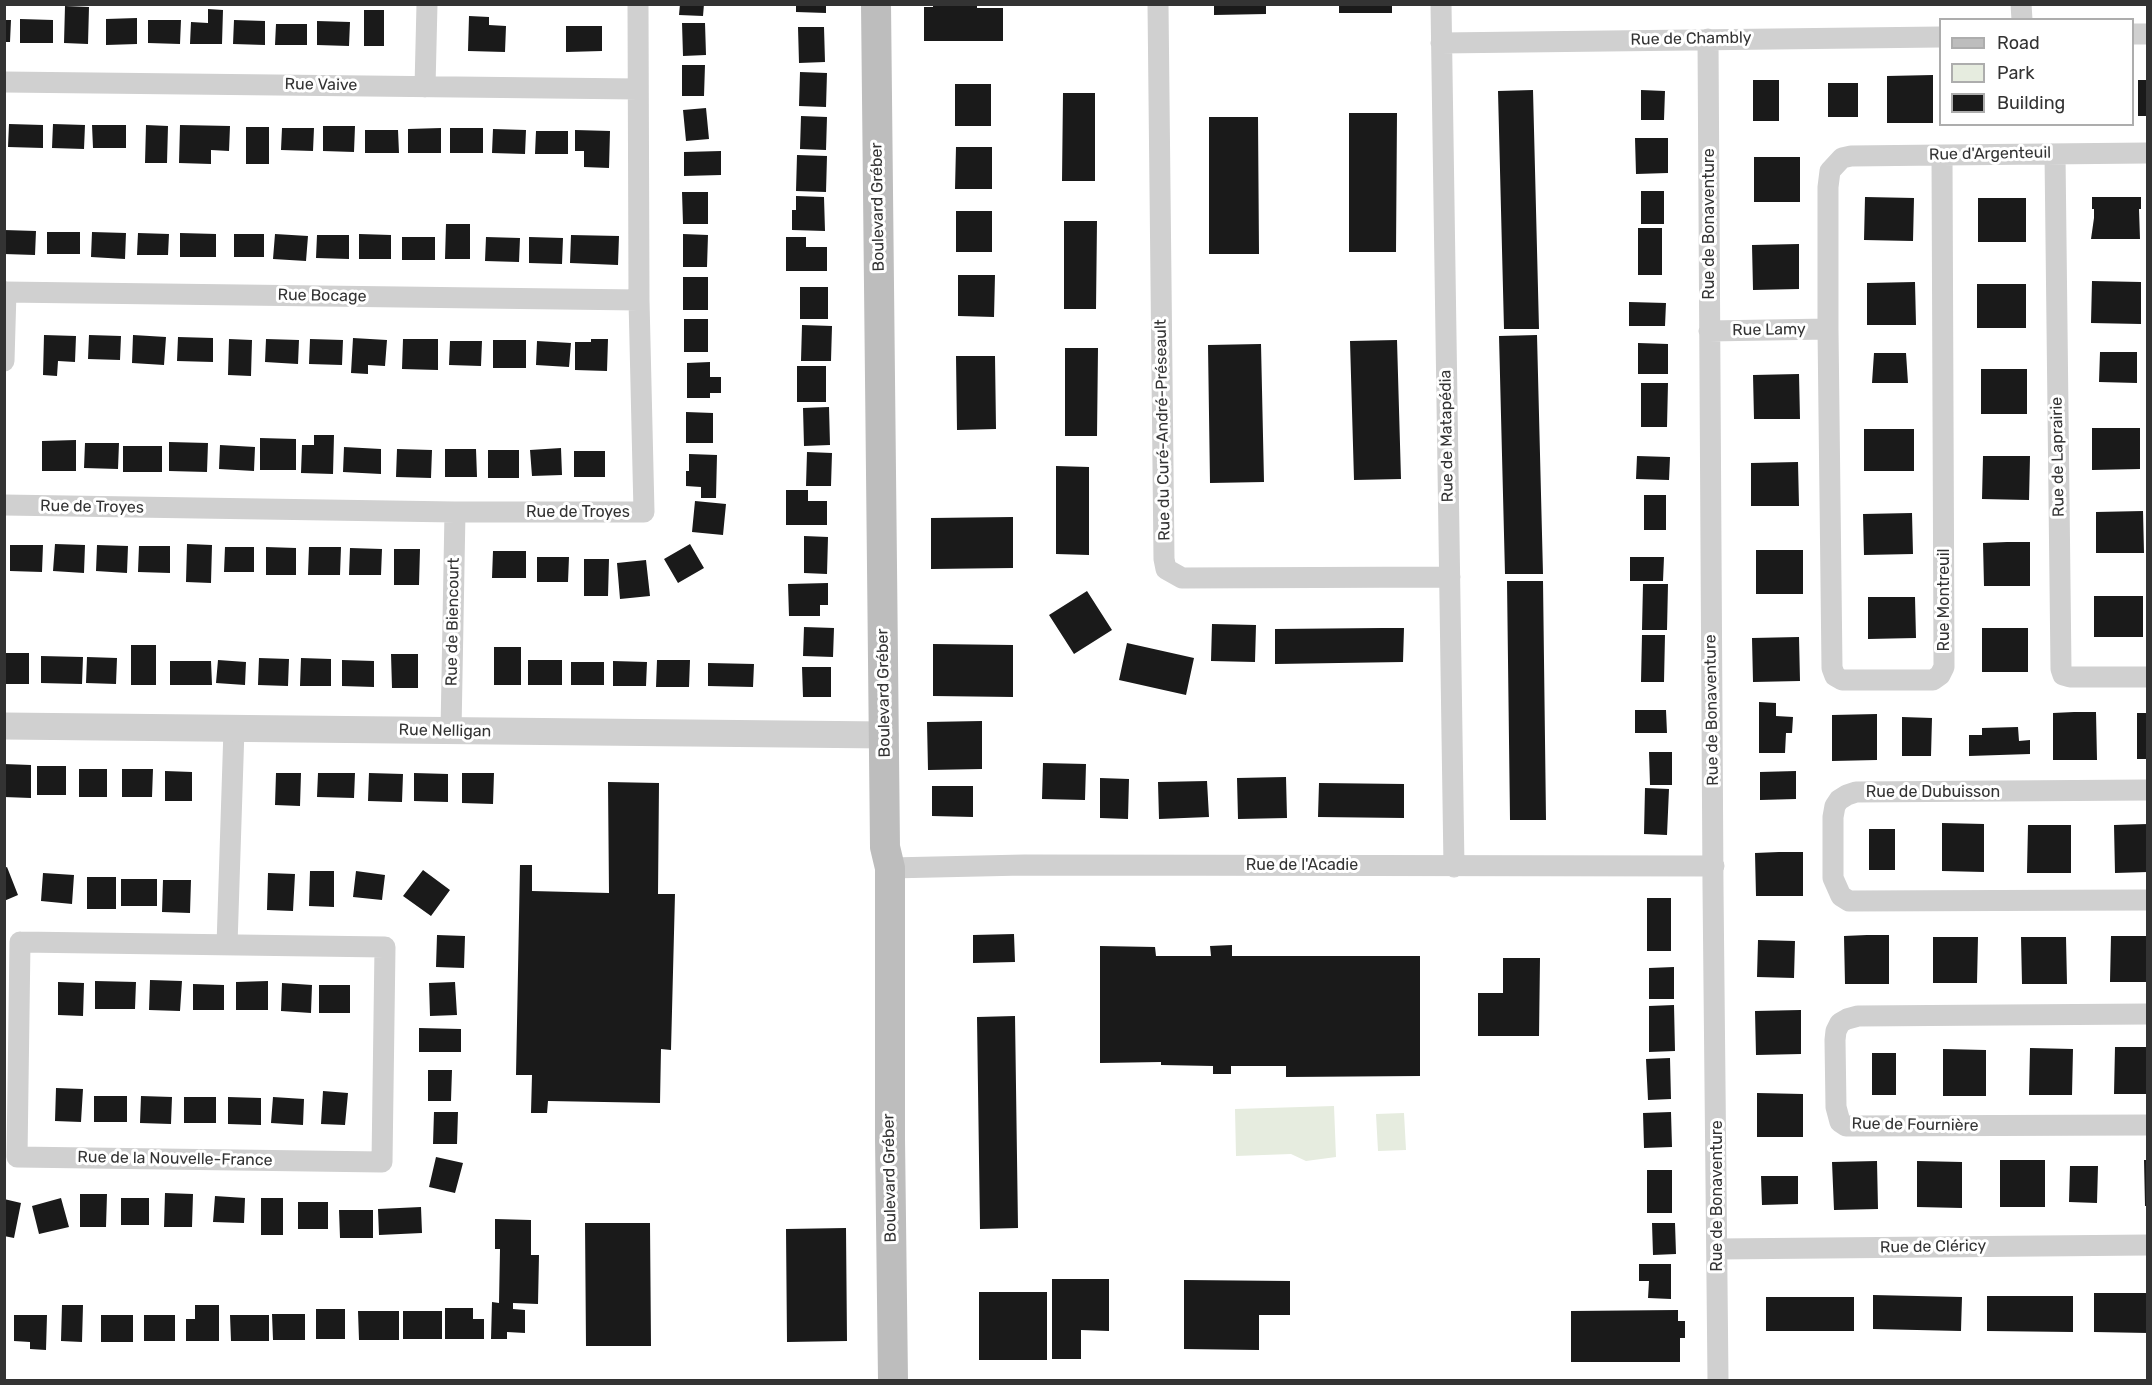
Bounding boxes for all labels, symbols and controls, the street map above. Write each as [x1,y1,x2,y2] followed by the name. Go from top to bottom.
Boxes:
[1939,18,2134,126] legend
[1630,28,1752,50] street label: Rue de Chambly
[1997,32,2040,54] text: Road
[1997,62,2034,84] text: Park
[284,75,358,95] street label: Rue Vaive
[1997,92,2065,114] text: Building
[867,142,889,272] street label: Boulevard Gréber
[1929,143,2051,165] street label: Rue d'Argenteuil
[1699,148,1719,300] street label: Rue de Bonaventure
[277,286,367,306] street label: Rue Bocage
[1151,319,1175,541] street label: Rue du Curé-André-Préseault
[1732,320,1806,340] street label: Rue Lamy
[1436,370,1458,502] street label: Rue de Matapédia
[2047,397,2069,517] street label: Rue de Laprairie
[40,496,144,518] street label: Rue de Troyes
[526,502,630,522] street label: Rue de Troyes
[1934,549,1954,651] street label: Rue Montreuil
[442,558,464,686] street label: Rue de Biencourt
[873,628,895,758] street label: Boulevard Gréber
[1701,634,1723,786] street label: Rue de Bonaventure
[398,721,492,741] street label: Rue Nelligan
[1866,782,2000,802] street label: Rue de Dubuisson
[1246,855,1358,875] street label: Rue de l'Acadie
[879,1113,901,1243] street label: Boulevard Gréber
[1851,1114,1979,1136] street label: Rue de Fournière
[1707,1120,1727,1272] street label: Rue de Bonaventure
[77,1148,273,1170] street label: Rue de la Nouvelle-France
[1880,1236,1986,1258] street label: Rue de Cléricy

